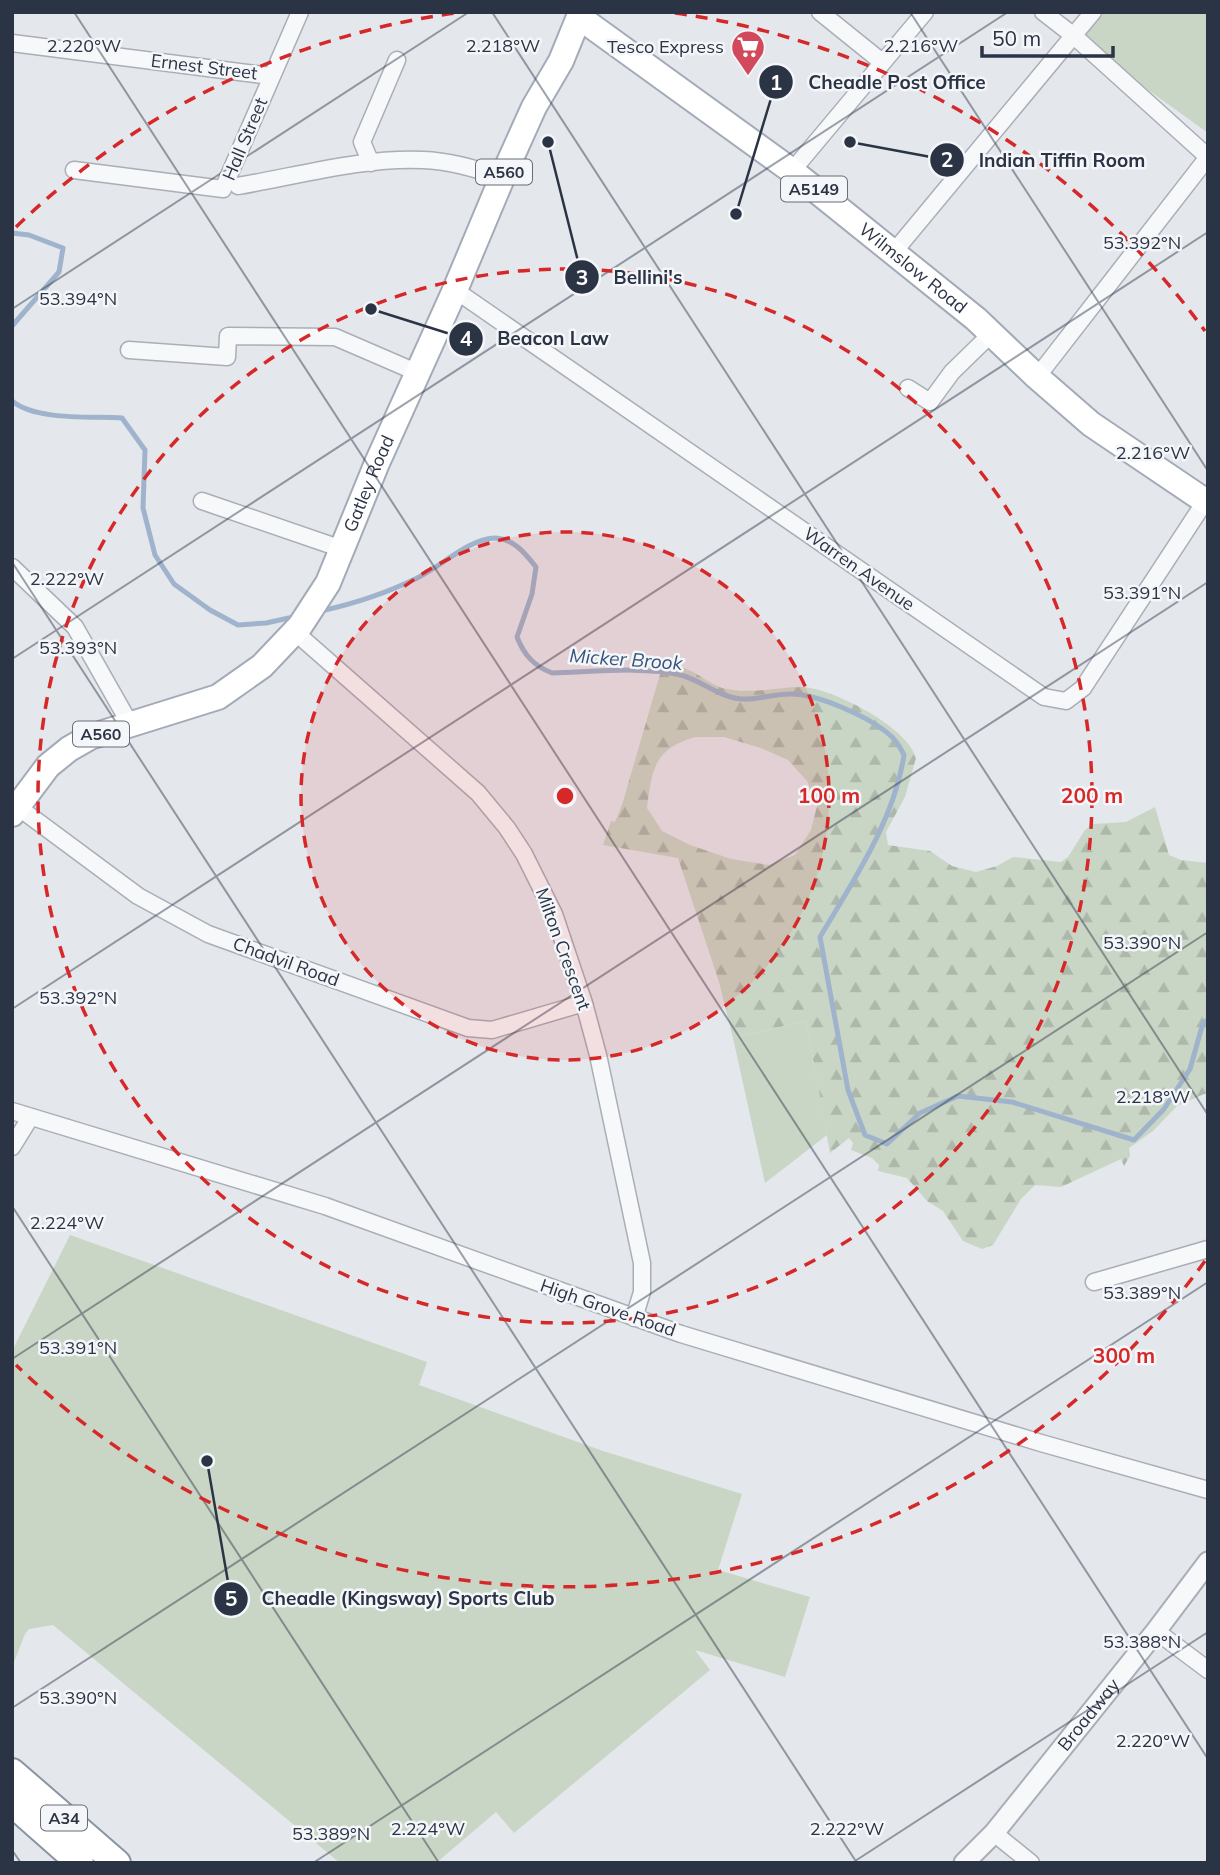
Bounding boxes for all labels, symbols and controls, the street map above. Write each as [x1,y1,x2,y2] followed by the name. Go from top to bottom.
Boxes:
[982,14,1113,58] scale bar
[992,25,1041,51] text: 50 m
[729,28,767,77] supermarket icon: Tesco Express
[47,34,121,57] text: 2.220°W
[466,34,540,57] text: 2.218°W
[884,34,958,57] text: 2.216°W
[607,35,724,58] place label: Tesco Express
[150,49,259,84] street label: Ernest Street
[759,62,999,102] callout: Cheadle Post Office
[770,69,782,95] text: 1
[808,70,986,94] text: Cheadle Post Office
[217,94,272,184] street label: Hall Street
[930,140,1159,180] callout: Indian Tiffin Room
[941,146,953,172] text: 2
[979,148,1145,172] text: Indian Tiffin Room
[476,160,532,184] road number: A560
[781,176,847,202] road number: A5149
[854,217,972,318] street label: Wilmslow Road
[1103,231,1181,254] text: 53.392°N
[564,257,696,297] callout: Bellini's
[576,264,588,290] text: 3
[614,265,682,289] text: Bellini's
[39,287,117,310] text: 53.394°N
[448,319,623,359] callout: Beacon Law
[460,325,473,351] text: 4
[497,326,609,350] text: Beacon Law
[338,432,399,535] street label: Gatley Road
[1116,441,1190,464] text: 2.216°W
[799,522,919,615] street label: Warren Avenue
[30,567,104,590] text: 2.222°W
[1103,581,1181,604] text: 53.391°N
[39,636,117,659] text: 53.393°N
[569,643,684,675] water label: Micker Brook
[73,722,129,747] road number: A560
[798,782,860,808] text: 100 m
[1061,782,1123,808] text: 200 m
[553,784,577,808] centre of rings
[531,884,596,1013] street label: Milton Crescent
[1103,931,1181,954] text: 53.390°N
[230,932,342,991] street label: Chadvil Road
[39,986,117,1009] text: 53.392°N
[1116,1085,1190,1108] text: 2.218°W
[30,1211,104,1234] text: 2.224°W
[537,1274,679,1342] street label: High Grove Road
[1103,1281,1181,1304] text: 53.389°N
[39,1336,117,1359] text: 53.391°N
[1093,1342,1155,1368] text: 300 m
[213,1579,569,1619] callout: Cheadle (Kingsway) Sports Club
[225,1585,237,1611] text: 5
[262,1586,555,1610] text: Cheadle (Kingsway) Sports Club
[1103,1630,1181,1653] text: 53.388°N
[1052,1673,1125,1755] street label: Broadway
[39,1686,117,1709] text: 53.390°N
[1116,1729,1190,1752] text: 2.220°W
[41,1806,87,1830] road number: A34
[391,1817,465,1840] text: 2.224°W
[810,1817,884,1840] text: 2.222°W
[292,1822,370,1845] text: 53.389°N

